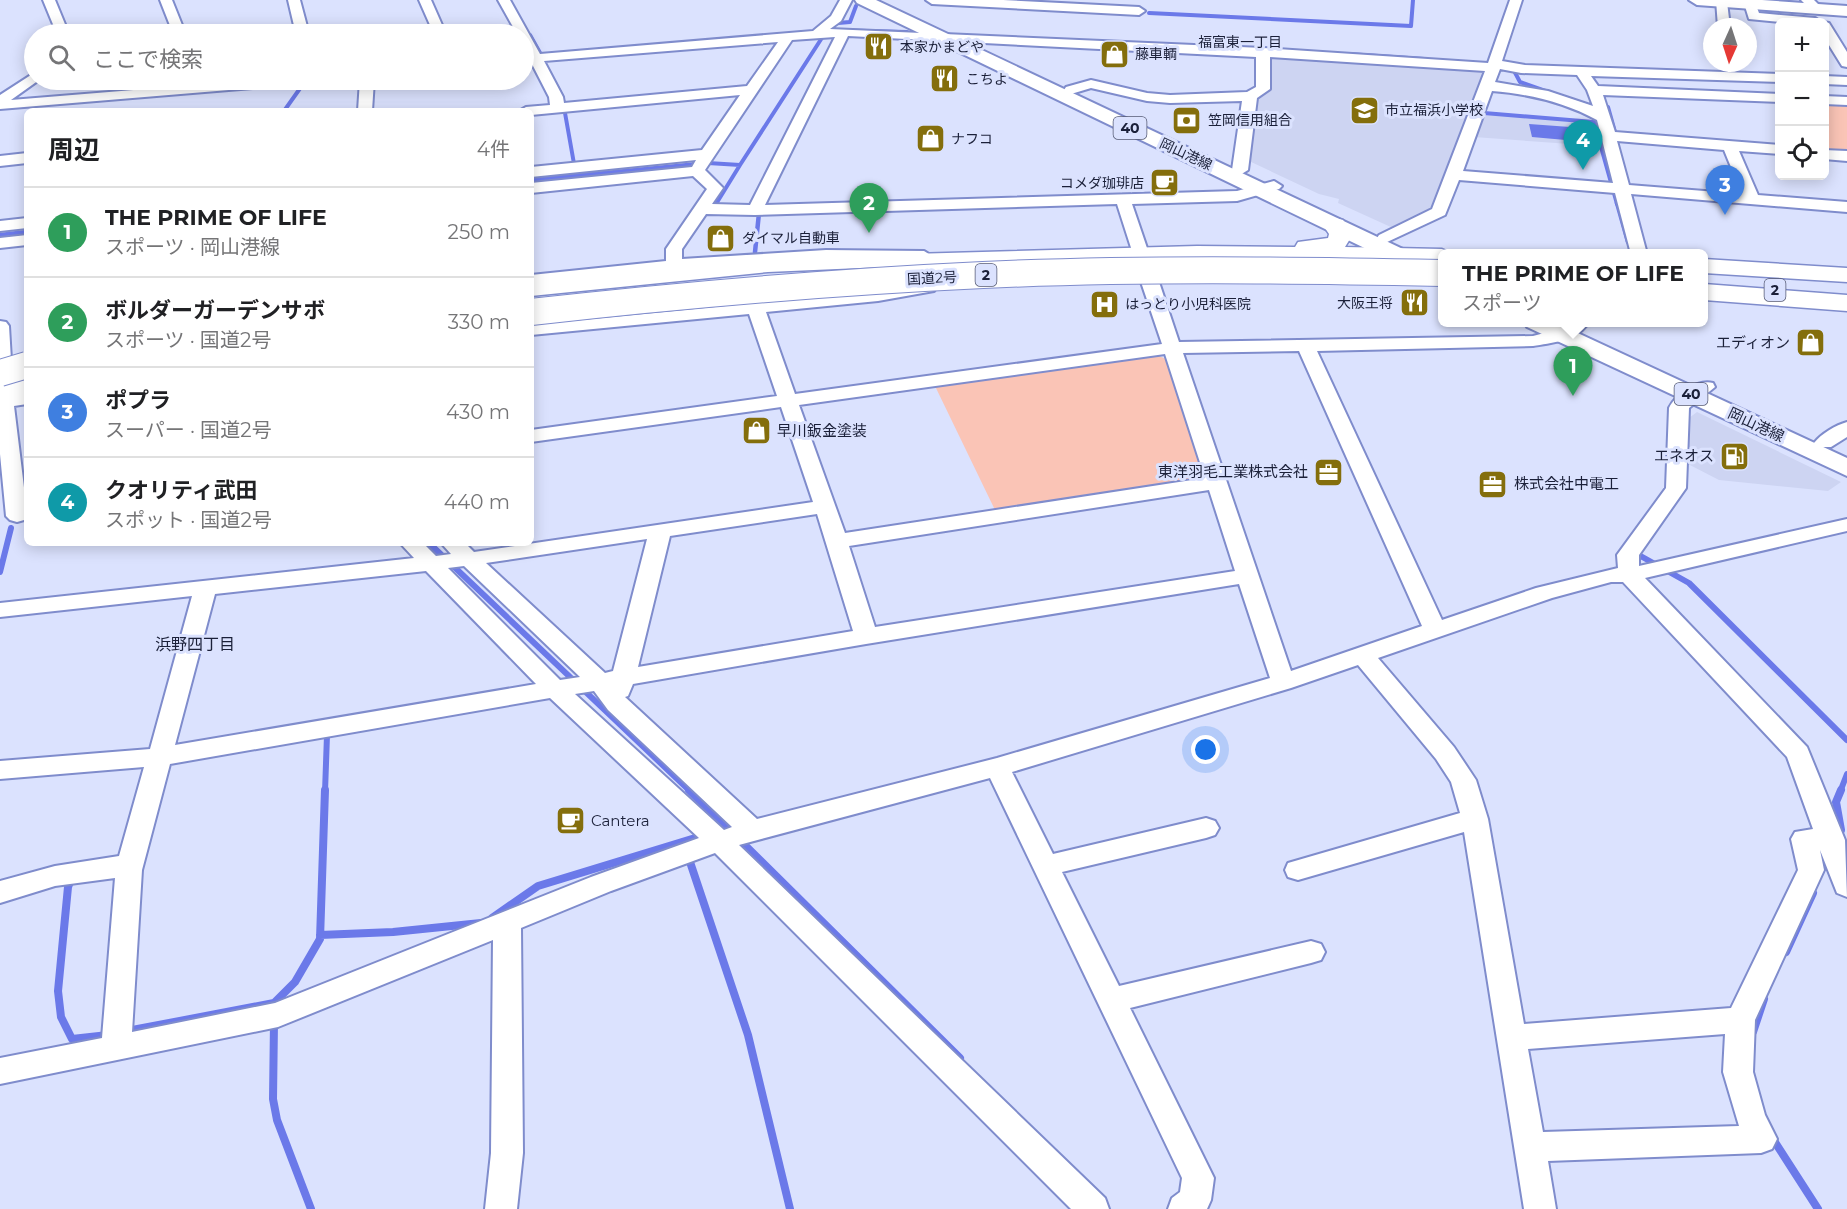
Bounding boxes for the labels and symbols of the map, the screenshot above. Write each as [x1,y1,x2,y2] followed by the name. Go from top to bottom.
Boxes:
[1703,18,1757,72] north arrow
[863,31,895,63] restaurant icon: 本家かまどや
[1198,33,1282,51] district label: 福富東一丁目
[900,38,984,56] place label: 本家かまどや
[1098,38,1130,70] shop icon: 藤車輌
[1135,45,1177,63] place label: 藤車輌
[929,63,961,95] restaurant icon: こちよ
[966,70,1008,88] place label: こちよ
[1348,94,1380,126] school or university icon: 市立福浜小学校
[1385,101,1483,119] place label: 市立福浜小学校
[1171,104,1203,136] bank icon: 笠岡信用組合
[1208,111,1292,129] place label: 笠岡信用組合
[1114,117,1146,139] road number: 40
[1564,120,1602,170] pin: 4
[914,123,946,155] shop icon: ナフコ
[951,130,993,148] place label: ナフコ
[1157,134,1215,174] street label: 岡山港線
[1706,166,1744,215] pin: 3
[1149,167,1181,199] cafe icon: コメダ珈琲店
[1060,174,1144,192] place label: コメダ珈琲店
[850,184,888,233] pin: 2
[705,222,737,254] shop icon: ダイマル自動車
[742,229,840,247] place label: ダイマル自動車
[976,264,996,286] road number: 2
[907,268,957,288] street label: 国道2号
[1764,279,1786,301] road number: 2
[1398,287,1430,319] restaurant icon: 大阪王将
[1088,288,1120,320] hospital icon: はっとり小児科医院
[1337,294,1393,312] place label: 大阪王将
[1125,295,1251,313] place label: はっとり小児科医院
[1795,327,1827,359] shop icon: エディオン
[1716,333,1790,352] place label: エディオン
[1554,346,1592,396] pin: 1
[1674,383,1708,405] road number: 40
[1725,403,1787,446] street label: 岡山港線
[740,415,772,447] shop icon: 早川鈑金塗装
[777,421,867,440] place label: 早川鈑金塗装
[1719,440,1751,472] fuel station icon: エネオス
[1654,446,1714,465] place label: エネオス
[1313,456,1345,488] office icon: 東洋羽毛工業株式会社
[1158,462,1308,481] place label: 東洋羽毛工業株式会社
[1477,468,1509,500] office icon: 株式会社中電工
[1514,474,1619,493] place label: 株式会社中電工
[155,635,235,654] district label: 浜野四丁目
[1191,735,1220,764] your location
[554,805,586,837] cafe icon: Cantera
[591,811,650,830] place label: Cantera

